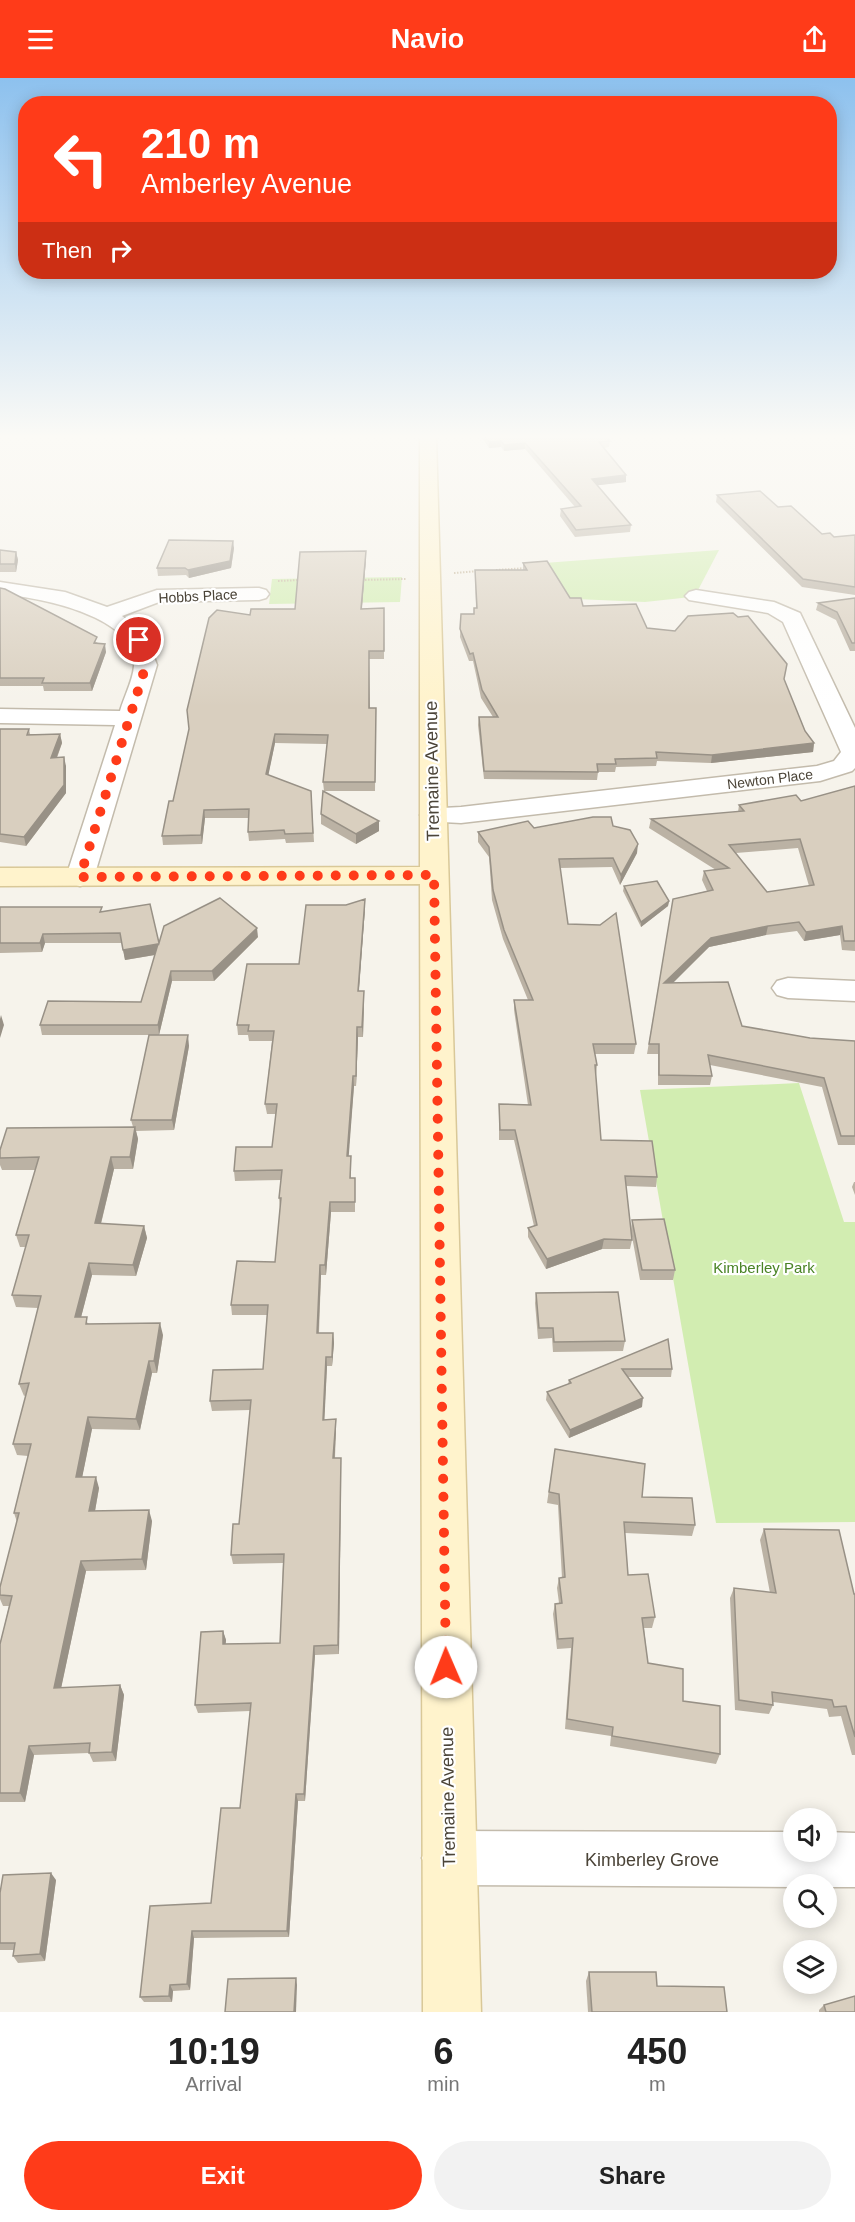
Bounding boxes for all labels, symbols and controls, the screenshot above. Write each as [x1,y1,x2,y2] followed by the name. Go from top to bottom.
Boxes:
[24,23,57,56] icon: menu
[798,23,831,56] icon: share
[391,24,464,54] text: Navio
[42,120,120,198] icon: left
[141,120,260,167] text: 210 m
[141,169,352,199] text: Amberley Avenue
[104,234,137,267] icon: right
[42,238,92,263] text: Then
[158,586,238,606] street label: Hobbs Place
[113,614,164,665] pin
[122,623,155,656] icon: arrive
[421,701,443,841] street label: Tremaine Avenue
[726,766,814,792] street label: Newton Place
[713,1259,815,1276] park label: Kimberley Park
[414,1635,478,1699] position arrow
[437,1727,459,1867] street label: Tremaine Avenue
[783,1808,837,1994] map controls
[783,1808,837,1862] button: sound
[585,1850,719,1870] street label: Kimberley Grove
[783,1874,837,1928] button: search
[783,1940,837,1994] button: layers
[168,2031,260,2072] text: 10:19
[433,2031,453,2072] text: 6
[627,2031,687,2072] text: 450
[185,2073,242,2095] text: Arrival
[427,2073,460,2095] text: min
[649,2073,666,2095] text: m
[24,2141,422,2210] button: Exit
[434,2141,831,2210] button: Share

